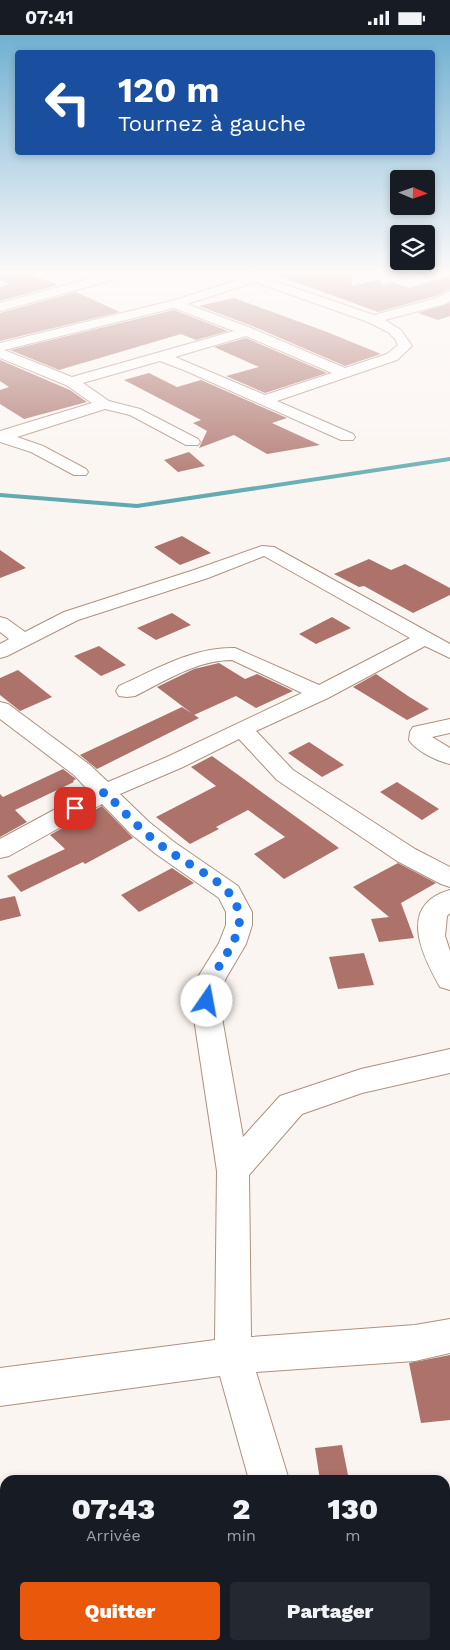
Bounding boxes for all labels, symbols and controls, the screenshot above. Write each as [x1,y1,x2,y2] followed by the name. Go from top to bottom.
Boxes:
[25,6,74,29] text: 07:41
[118,69,219,111] text: 120 m
[35,70,100,135] icon: left
[118,111,306,136] text: Tournez à gauche
[390,170,435,215] north arrow
[390,170,435,270] map controls
[390,225,435,270] button: layers
[54,787,96,829] pin
[61,794,89,822] icon: arrive
[180,974,232,1026] position arrow
[72,1491,155,1526] text: 07:43
[232,1491,250,1526] text: 2
[328,1491,378,1526] text: 130
[86,1526,141,1545] text: Arrivée
[227,1526,256,1545] text: min
[345,1526,361,1545] text: m
[20,1582,220,1640] button: Quitter
[230,1582,430,1640] button: Partager

